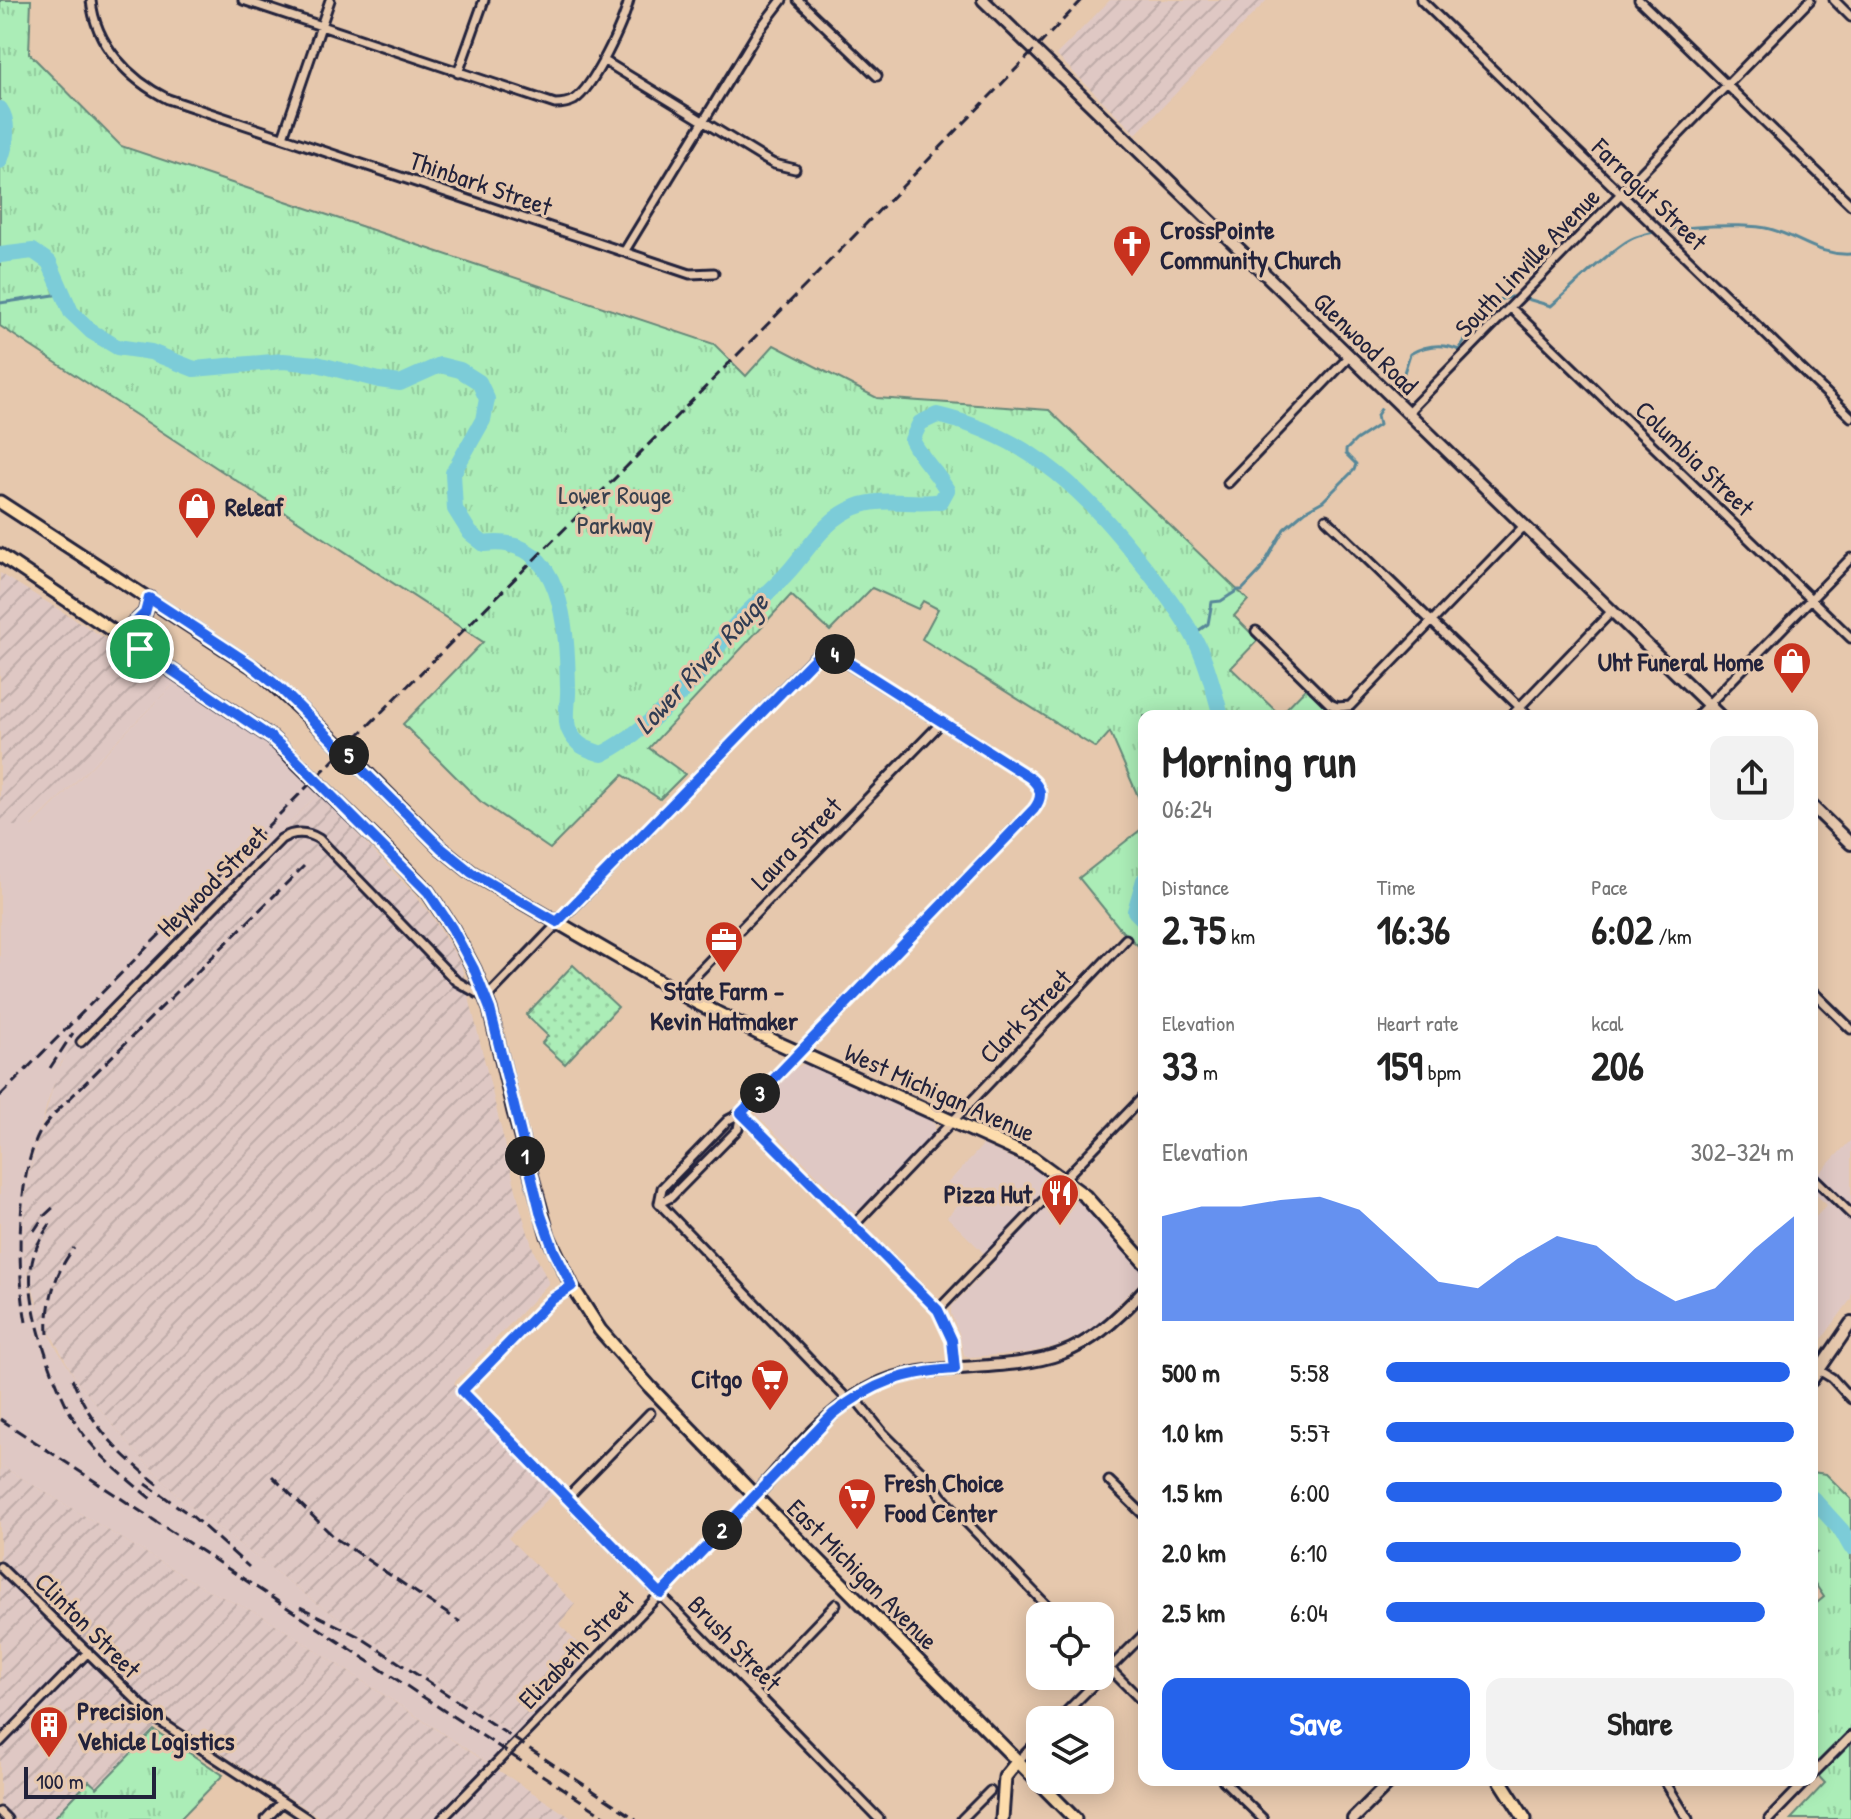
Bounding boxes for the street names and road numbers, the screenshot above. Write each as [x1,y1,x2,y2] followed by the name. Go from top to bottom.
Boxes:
[1584,129,1716,259] street label: Farragut Street
[405,142,558,224] street label: Thinbark Street
[1446,179,1608,345] street label: South Linville Avenue
[1306,284,1426,402] street label: Glenwood Road
[1628,392,1763,524] street label: Columbia Street
[743,788,850,897] street label: Laura Street
[149,817,276,944] street label: Heywood Street
[971,960,1080,1071] street label: Clark Street
[839,1034,1041,1150] street label: West Michigan Avenue
[780,1491,946,1657] street label: East Michigan Avenue
[27,1564,149,1686] street label: Clinton Street
[510,1581,642,1716] street label: Elizabeth Street
[680,1587,790,1699] street label: Brush Street

